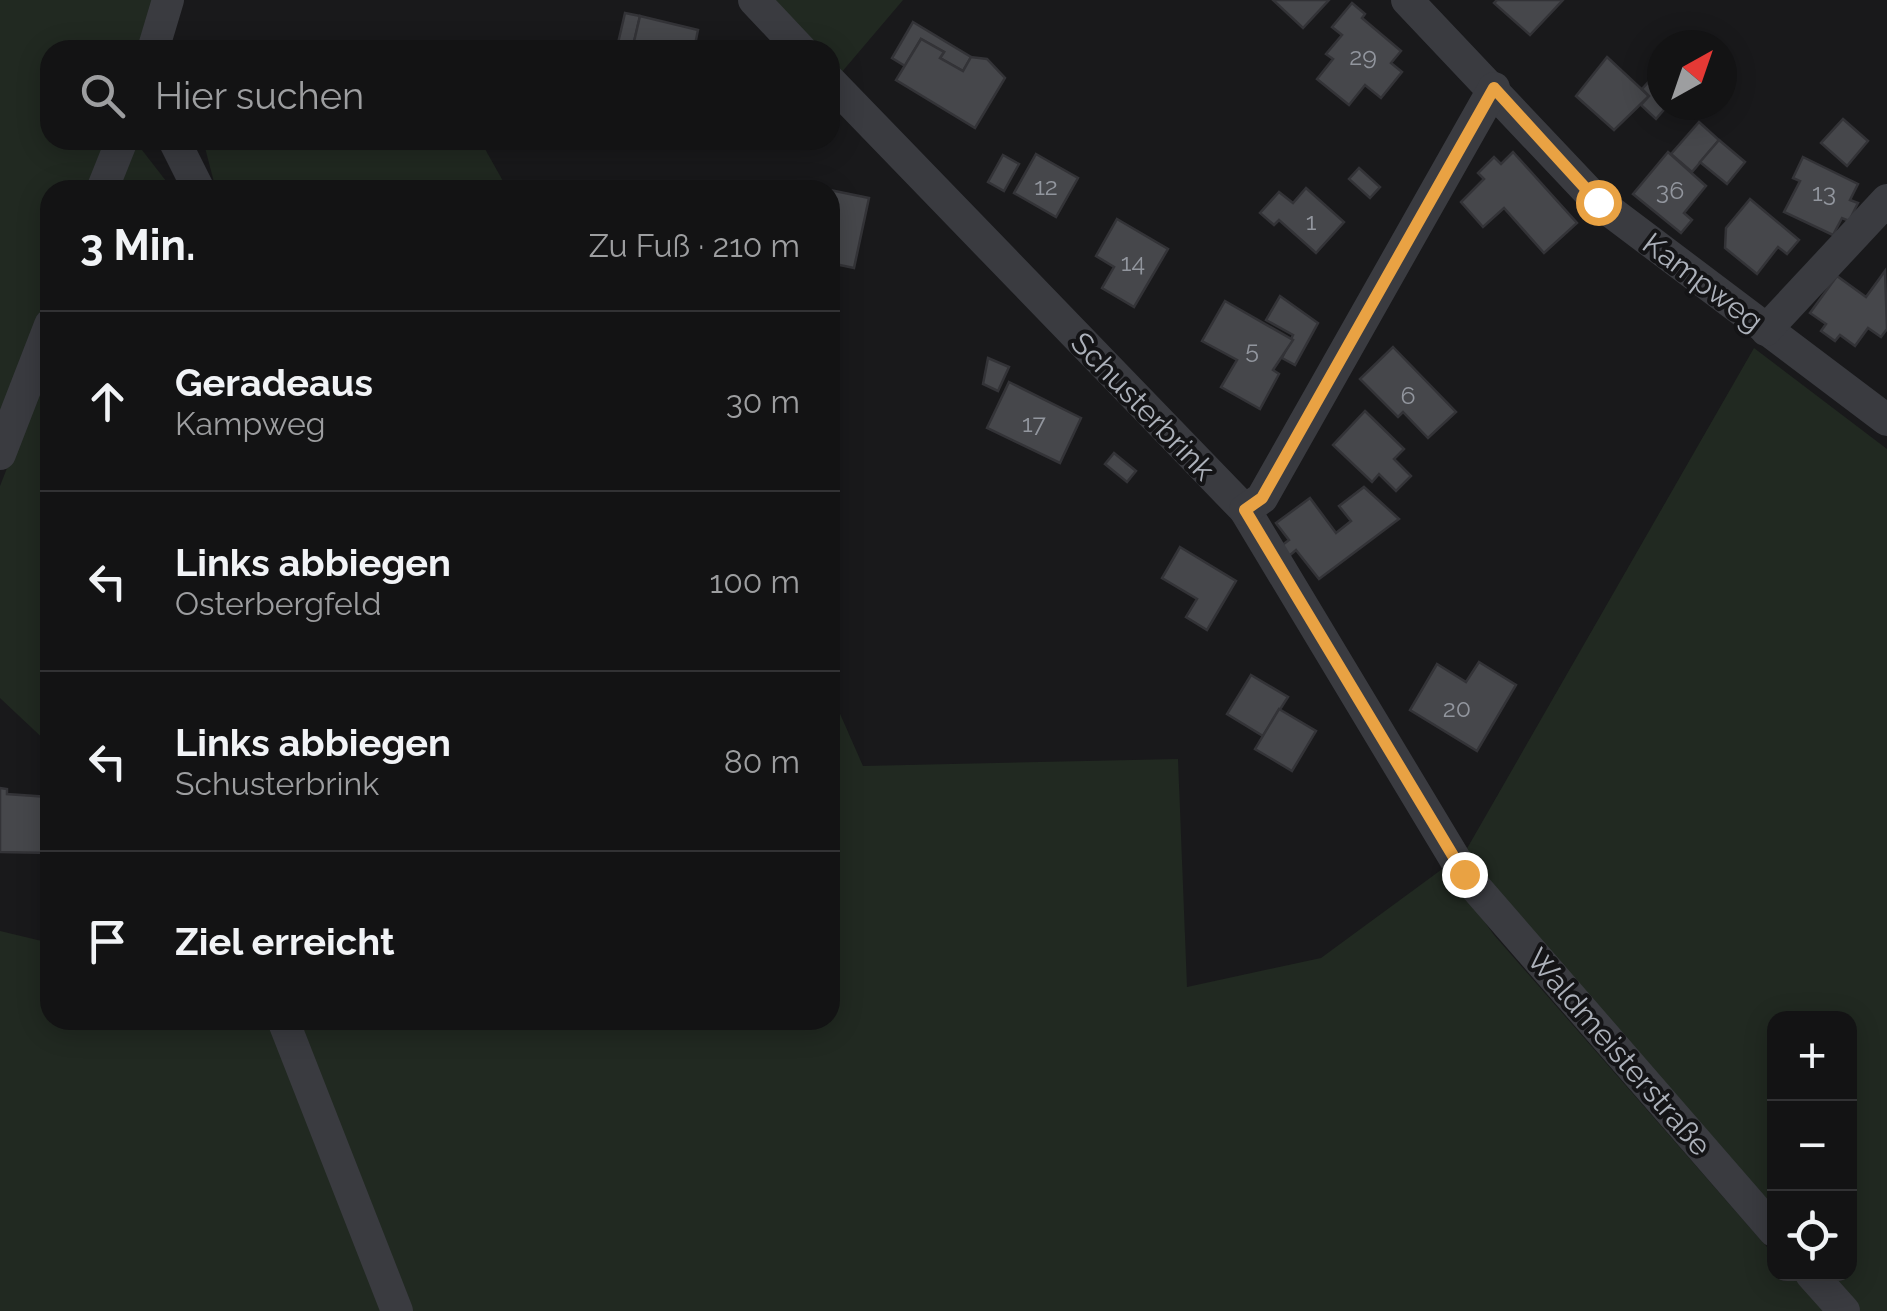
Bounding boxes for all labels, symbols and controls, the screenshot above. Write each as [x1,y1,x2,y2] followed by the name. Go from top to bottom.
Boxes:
[1647,30,1737,120] north arrow
[40,40,840,150] search box
[1349,41,1377,71] house number: 29
[75,68,130,123] icon: search
[155,73,364,118] text: Hier suchen
[1034,171,1058,201] house number: 12
[1656,175,1684,205] house number: 36
[1812,177,1836,207] house number: 13
[1576,180,1622,226] route start
[1306,206,1317,236] house number: 1
[80,221,195,270] text: 3 Min.
[1636,226,1770,338] street label: Kampweg
[589,227,800,264] text: Zu Fuß · 210 m
[1121,247,1145,277] house number: 14
[1064,325,1222,487] street label: Schusterbrink
[1245,334,1259,364] house number: 5
[175,360,373,405] text: Geradeaus
[80,374,135,429] icon: ahead
[1400,380,1416,410] house number: 6
[726,383,800,420] text: 30 m
[175,405,326,442] text: Kampweg
[1022,408,1047,438] house number: 17
[175,540,451,585] text: Links abbiegen
[80,554,135,609] icon: left
[710,563,800,600] text: 100 m
[175,585,381,622] text: Osterbergfeld
[1443,693,1471,723] house number: 20
[175,720,451,765] text: Links abbiegen
[80,734,135,789] icon: left
[724,743,800,780] text: 80 m
[175,765,379,802] text: Schusterbrink
[1442,852,1488,898] route end
[80,914,135,969] icon: arrive
[175,919,395,964] text: Ziel erreicht
[1520,941,1718,1163] street label: Waldmeisterstraße
[1767,1011,1857,1281] map controls
[1767,1011,1857,1101] button: +
[1767,1101,1857,1191] button: −
[1767,1191,1857,1281] button: locate

